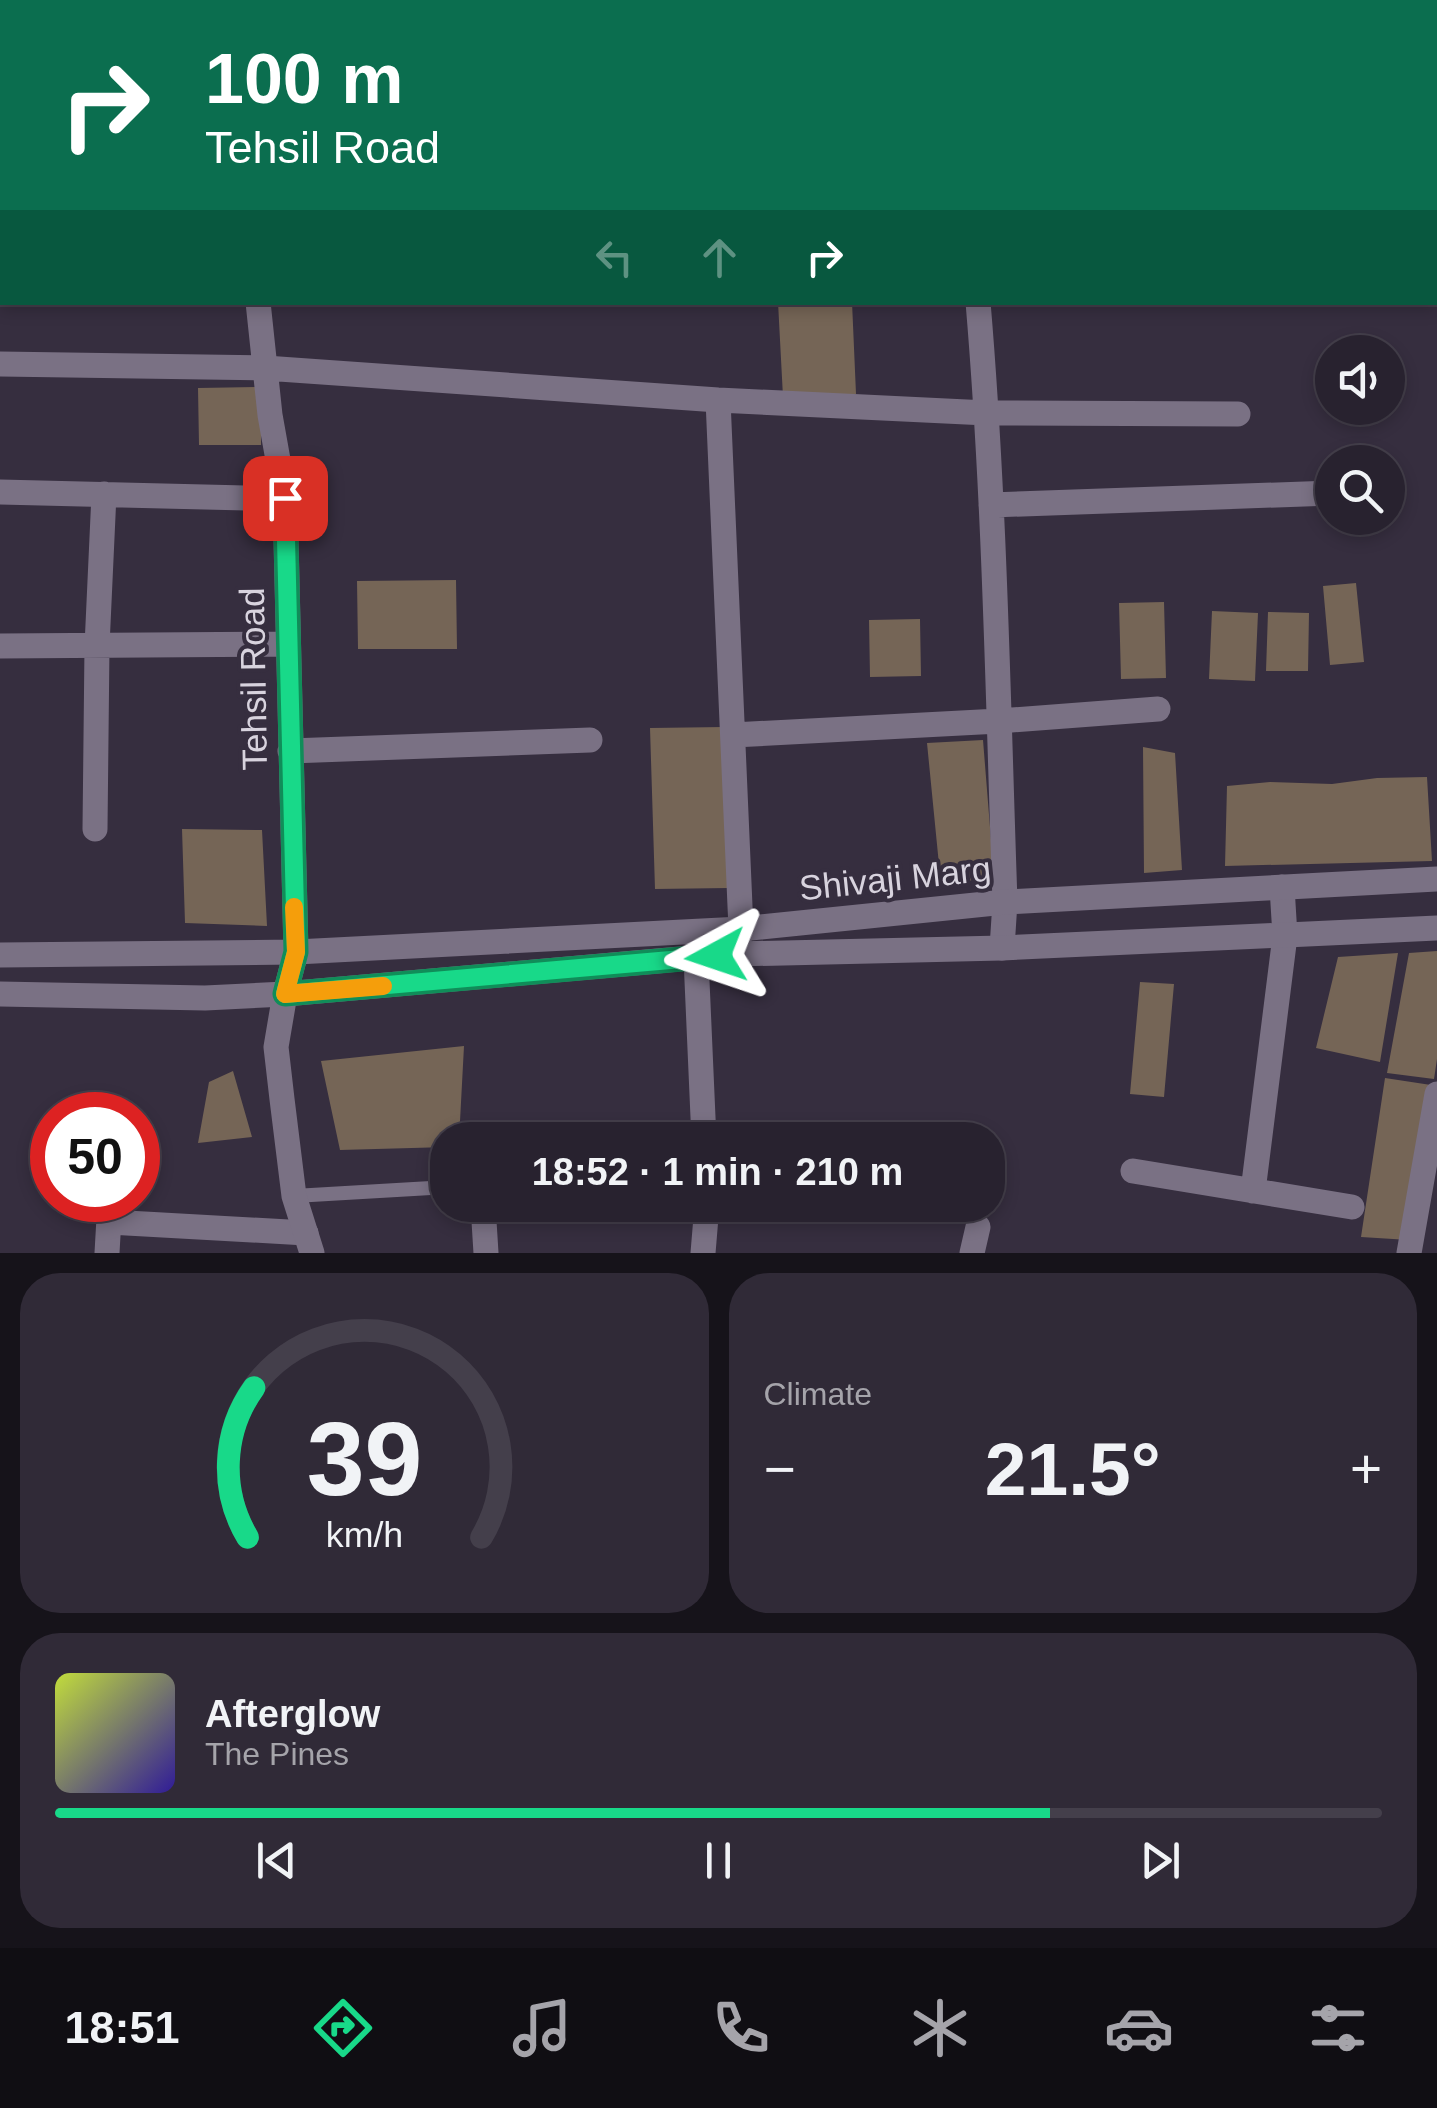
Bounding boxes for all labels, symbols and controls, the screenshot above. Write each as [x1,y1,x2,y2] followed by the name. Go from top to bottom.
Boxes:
[40,40,170,170] icon: right
[205,40,403,118] text: 100 m
[205,122,440,173] text: Tehsil Road
[587,230,642,285] icon: left
[692,230,747,285] icon: ahead
[797,230,852,285] icon: right
[1315,335,1405,535] map controls
[1315,335,1405,425] button: sound
[1315,445,1405,535] button: search
[243,456,328,541] pin
[258,471,313,526] icon: arrive
[232,587,274,771] street label: Tehsil Road
[797,849,993,907] street label: Shivaji Marg
[664,904,768,1008] position arrow
[30,1092,160,1222] speed limit sign: 50
[532,1151,903,1193] text: 18:52 · 1 min · 210 m
[764,1376,872,1412] text: Climate
[306,1401,422,1517] text: 39
[985,1427,1161,1511] text: 21.5°
[764,1438,796,1500] text: −
[1350,1438,1382,1500] text: +
[326,1515,403,1555] text: km/h
[205,1693,380,1735] text: Afterglow
[205,1736,349,1772] text: The Pines
[249,1833,304,1888] icon: previous
[691,1833,746,1888] icon: pause
[1133,1833,1188,1888] icon: next
[308,1993,378,2063] icon: directions
[507,1993,577,2063] icon: music
[706,1993,776,2063] icon: phone
[905,1993,975,2063] icon: climate
[1104,1993,1174,2063] icon: car
[1303,1993,1373,2063] icon: filters
[64,2002,180,2053] text: 18:51

